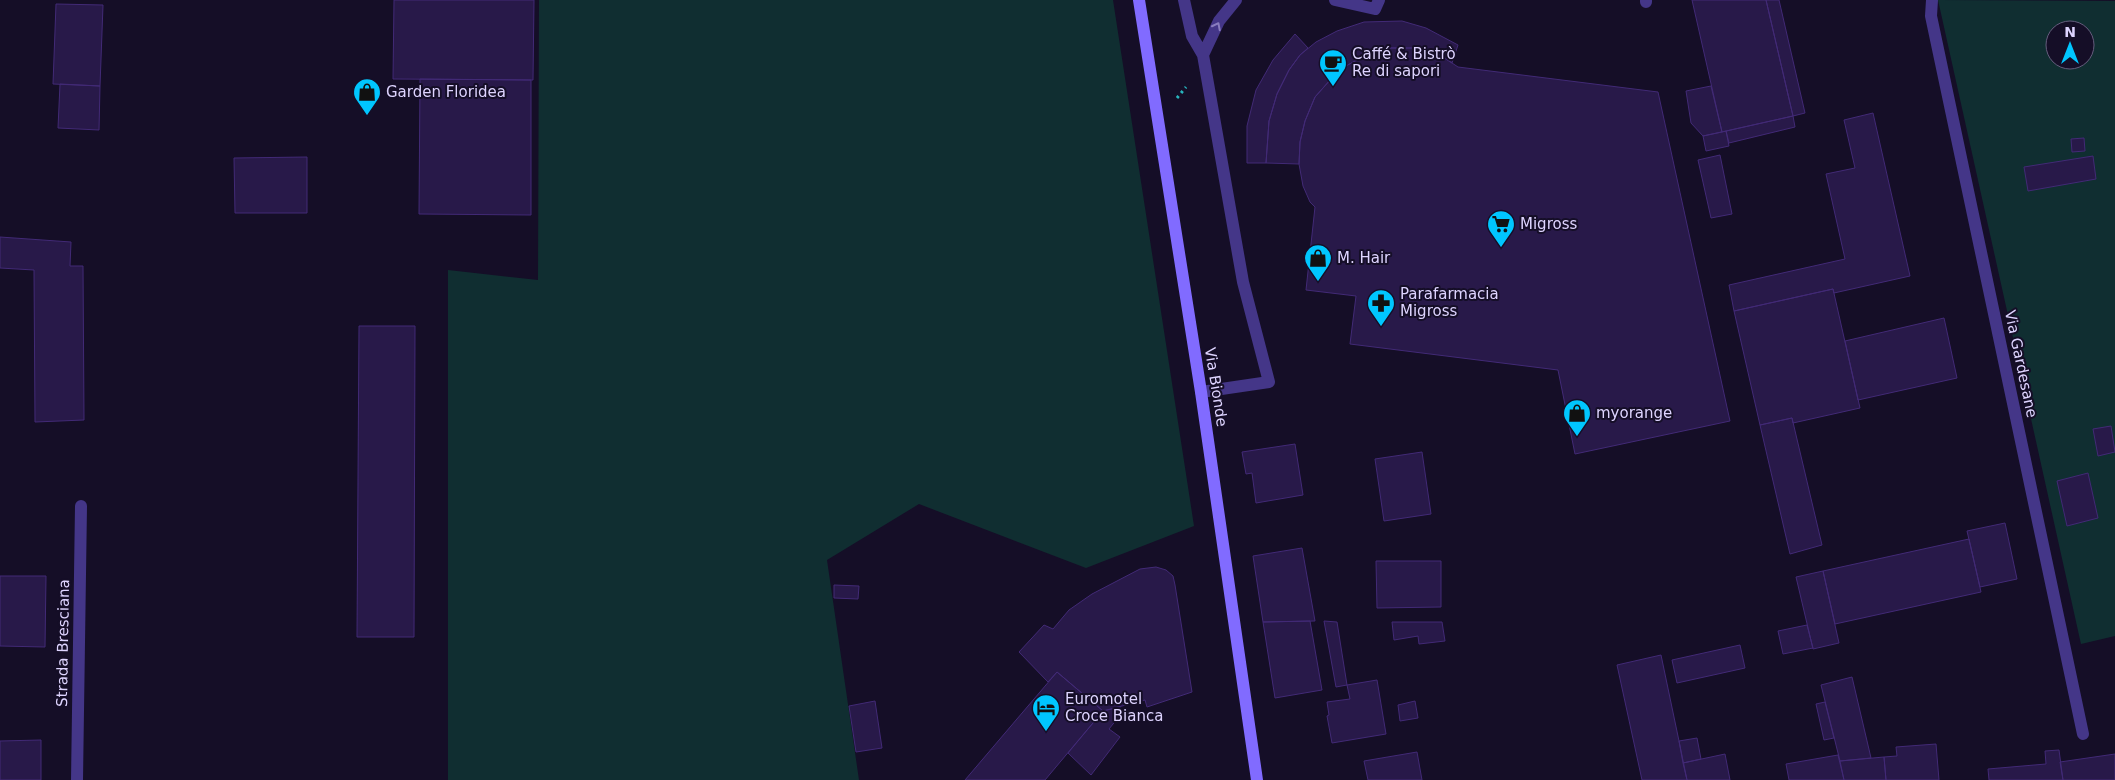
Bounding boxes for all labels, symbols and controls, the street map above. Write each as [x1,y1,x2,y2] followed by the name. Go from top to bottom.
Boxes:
[2045,20,2095,70] north arrow
[1211,22,1221,31] one-way arrow
[2064,24,2076,40] text: N
[1352,45,1456,80] place label: Caffé & Bistrò Re di sapori
[1318,48,1348,87] cafe icon: Caffé & Bistrò Re di sapori
[352,77,382,116] shop icon: Garden Floridea
[386,83,506,101] place label: Garden Floridea
[1486,209,1516,248] supermarket icon: Migross
[1520,215,1577,233] place label: Migross
[1303,243,1333,282] shop icon: M. Hair
[1337,249,1391,267] place label: M. Hair
[1400,285,1499,320] place label: Parafarmacia Migross
[1366,288,1396,327] pharmacy icon: Parafarmacia Migross
[2001,309,2041,419] street label: Via Gardesane
[1201,346,1231,428] street label: Via Bionde
[1562,398,1592,437] shop icon: myorange
[1596,404,1672,422] place label: myorange
[53,579,73,707] street label: Strada Bresciana
[1065,690,1163,725] place label: Euromotel Croce Bianca
[1031,693,1061,732] hotel icon: Euromotel Croce Bianca

